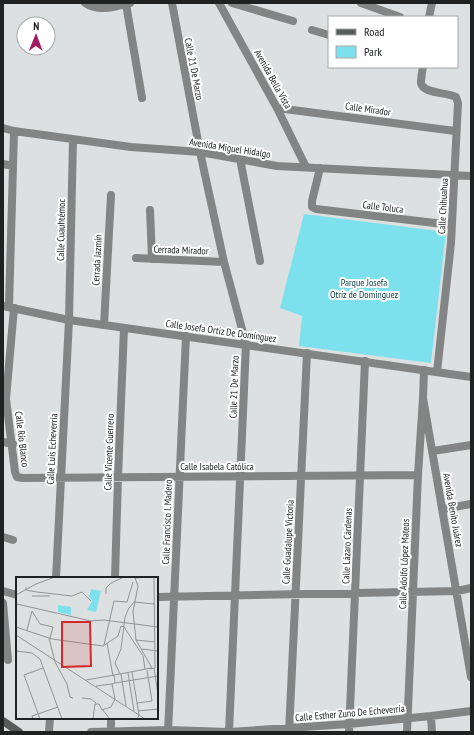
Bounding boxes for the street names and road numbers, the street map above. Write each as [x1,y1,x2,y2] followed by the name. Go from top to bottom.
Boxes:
[182,37,206,101] street label: Calle 21 De Marzo
[251,47,295,111] street label: Avenida Bella Vista
[344,99,392,119] street label: Calle Mirador
[188,135,272,161] street label: Avenida Miguel Hidalgo
[435,178,451,234] street label: Calle Chihuahua
[54,198,68,261] street label: Calle Cuauhtémoc
[362,198,404,216] street label: Calle Toluca
[89,234,105,286] street label: Cerrada Jazmín
[153,243,209,257] street label: Cerrada Mirador
[165,317,278,345] street label: Calle Josefa Ortiz De Domínguez
[226,355,242,419] street label: Calle 21 De Marzo
[12,410,32,468] street label: Calle Río Blanco
[44,413,60,485] street label: Calle Luis Echeverría
[101,413,117,491] street label: Calle Vicente Guerrero
[180,460,254,473] street label: Calle Isabela Católica
[440,472,466,548] street label: Avenida Benito Juárez
[159,479,175,565] street label: Calle Francisco I. Madero
[279,500,297,584] street label: Calle Guadalupe Victoria
[339,507,355,584] street label: Calle Lázaro Cárdenas
[396,518,412,609] street label: Calle Adolfo López Mateos
[295,702,405,724] street label: Calle Esther Zuno De Echeverría

